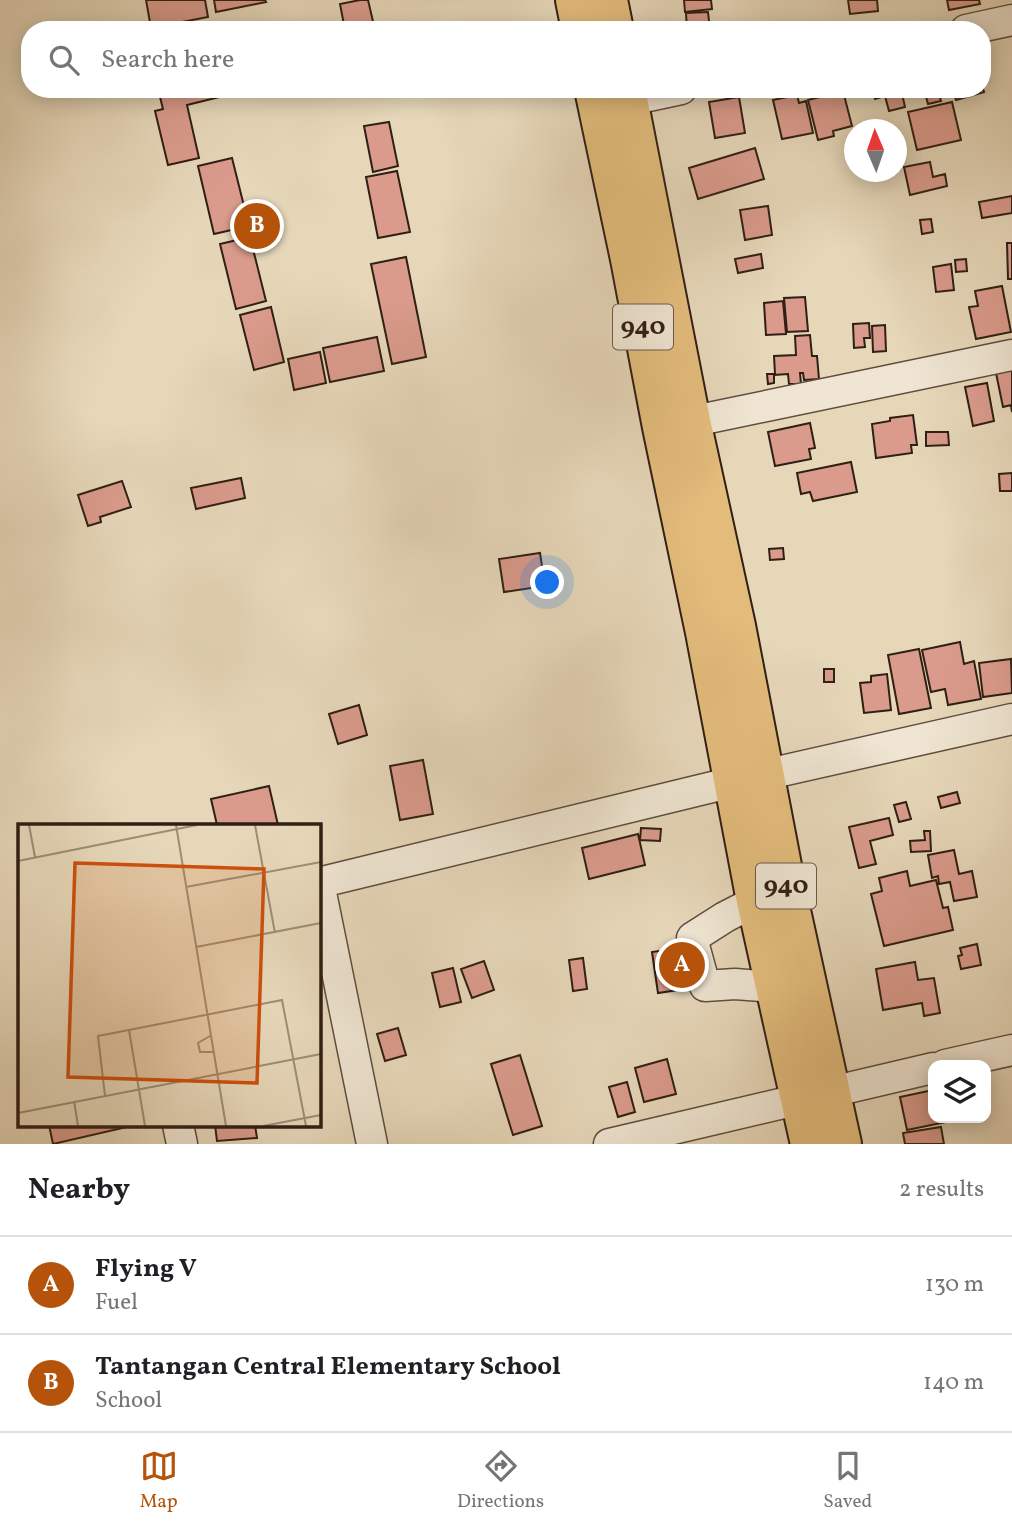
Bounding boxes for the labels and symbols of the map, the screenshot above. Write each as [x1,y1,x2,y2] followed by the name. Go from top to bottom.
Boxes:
[844,119,907,182] north arrow
[234,200,280,252] pin: B
[613,304,673,350] road number: 940
[530,565,564,599] your location
[18,824,320,1126] inset map
[756,864,816,908] road number: 940
[659,939,705,991] pin: A

